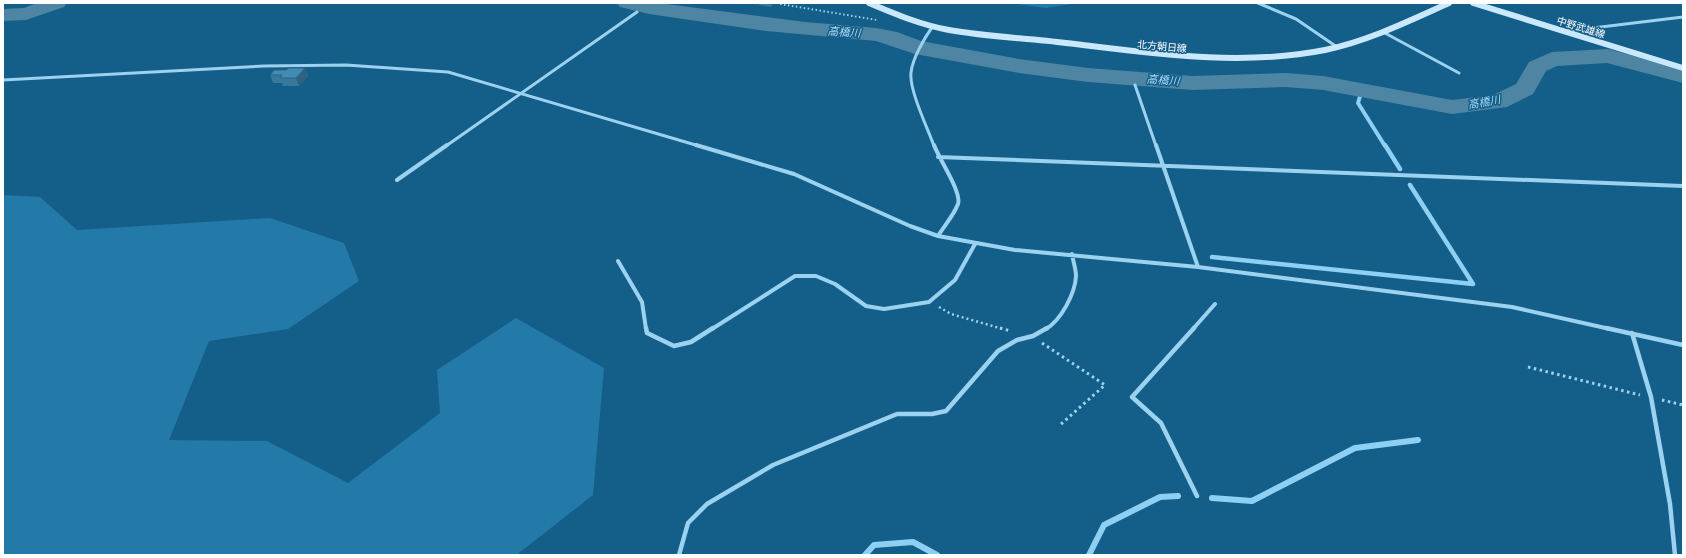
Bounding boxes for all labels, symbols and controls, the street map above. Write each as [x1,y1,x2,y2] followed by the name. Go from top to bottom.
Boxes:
[1555,15,1606,40] street label: 中野武雄線
[827,25,862,39] water label: 高橋川
[1137,39,1187,54] street label: 北方朝日線
[1146,73,1181,87] water label: 高橋川
[1467,93,1502,111] water label: 高橋川

